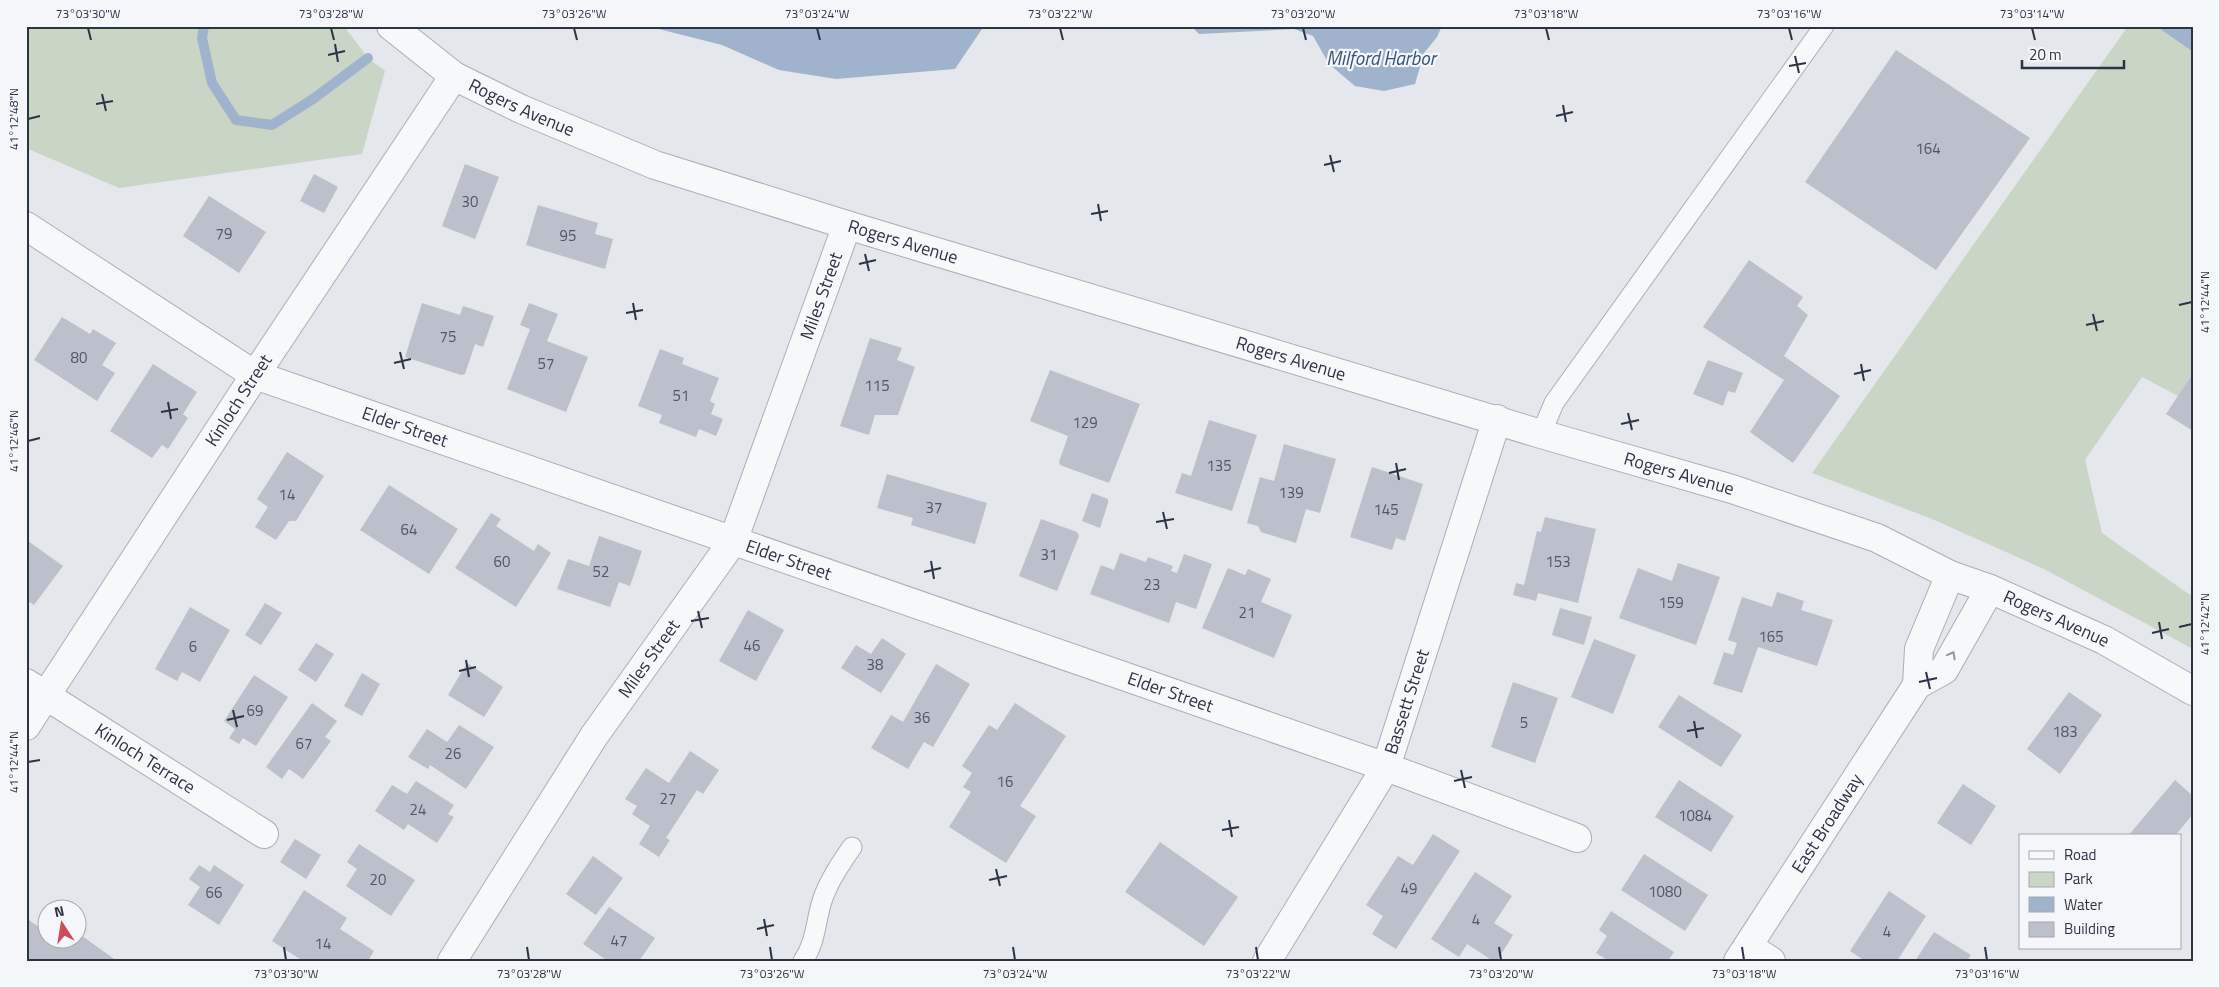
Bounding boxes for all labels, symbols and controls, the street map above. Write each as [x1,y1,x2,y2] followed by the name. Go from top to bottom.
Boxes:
[56,4,121,23] text: 73°03'30"W
[299,4,364,23] text: 73°03'28"W
[542,4,607,23] text: 73°03'26"W
[785,4,850,23] text: 73°03'24"W
[1028,4,1093,23] text: 73°03'22"W
[1271,4,1336,23] text: 73°03'20"W
[1514,4,1579,23] text: 73°03'18"W
[1757,4,1822,23] text: 73°03'16"W
[2000,4,2065,23] text: 73°03'14"W
[2022,38,2124,70] scale bar
[1326,43,1438,72] water label: Milford Harbor
[2029,43,2062,66] text: 20 m
[464,71,579,143] street label: Rogers Avenue
[4,88,23,150] text: 41°12'48"N
[1915,137,1941,160] house number: 164
[462,190,478,213] house number: 30
[845,212,961,271] street label: Rogers Avenue
[216,222,232,245] house number: 79
[560,224,576,247] house number: 95
[793,248,849,343] street label: Miles Street
[2195,271,2214,333] text: 41°12'44"N
[440,325,456,348] house number: 75
[1233,329,1349,387] street label: Rogers Avenue
[71,346,87,369] house number: 80
[198,348,279,452] street label: Kinloch Street
[538,352,554,375] house number: 57
[864,374,890,397] house number: 115
[673,384,689,407] house number: 51
[359,399,453,454] street label: Elder Street
[4,410,23,472] text: 41°12'46"N
[1072,411,1098,434] house number: 129
[1621,445,1738,502] street label: Rogers Avenue
[1206,454,1232,477] house number: 135
[1278,481,1304,504] house number: 139
[279,483,295,506] house number: 14
[926,496,942,519] house number: 37
[1373,498,1399,521] house number: 145
[401,518,417,541] house number: 64
[742,532,836,587] street label: Elder Street
[1041,543,1057,566] house number: 31
[494,550,510,573] house number: 60
[1545,550,1571,573] house number: 153
[593,560,609,583] house number: 52
[1144,573,1160,596] house number: 23
[1999,583,2115,654] street label: Rogers Avenue
[1658,591,1684,614] house number: 159
[2195,593,2214,655] text: 41°12'42"N
[1239,601,1255,624] house number: 21
[611,613,687,703] street label: Miles Street
[1758,625,1784,648] house number: 165
[744,634,760,657] house number: 46
[189,635,197,658] house number: 6
[1377,645,1436,758] street label: Bassett Street
[1946,651,1956,660] one-way arrow
[867,653,883,676] house number: 38
[1124,664,1218,719] street label: Elder Street
[247,699,263,722] house number: 69
[914,706,930,729] house number: 36
[1520,711,1528,734] house number: 5
[90,716,201,800] street label: Kinloch Terrace
[2052,720,2078,743] house number: 183
[4,731,23,793] text: 41°12'44"N
[296,732,312,755] house number: 67
[445,742,461,765] house number: 26
[1784,768,1869,878] street label: East Broadway
[997,770,1013,793] house number: 16
[660,787,676,810] house number: 27
[410,798,426,821] house number: 24
[1678,804,1712,827] house number: 1084
[2019,834,2182,950] legend
[2064,843,2096,866] text: Road
[2064,867,2093,890] text: Park
[370,868,386,891] house number: 20
[1401,877,1417,900] house number: 49
[1648,880,1682,903] house number: 1080
[206,881,222,904] house number: 66
[2064,893,2103,916] text: Water
[38,900,88,950] north arrow
[52,900,66,922] text: N
[1472,908,1480,931] house number: 4
[2064,917,2115,940] text: Building
[1883,920,1891,943] house number: 4
[611,929,627,952] house number: 47
[315,932,331,955] house number: 14
[254,964,319,983] text: 73°03'30"W
[497,964,562,983] text: 73°03'28"W
[740,964,805,983] text: 73°03'26"W
[983,964,1048,983] text: 73°03'24"W
[1226,964,1291,983] text: 73°03'22"W
[1469,964,1534,983] text: 73°03'20"W
[1712,964,1777,983] text: 73°03'18"W
[1955,964,2020,983] text: 73°03'16"W

